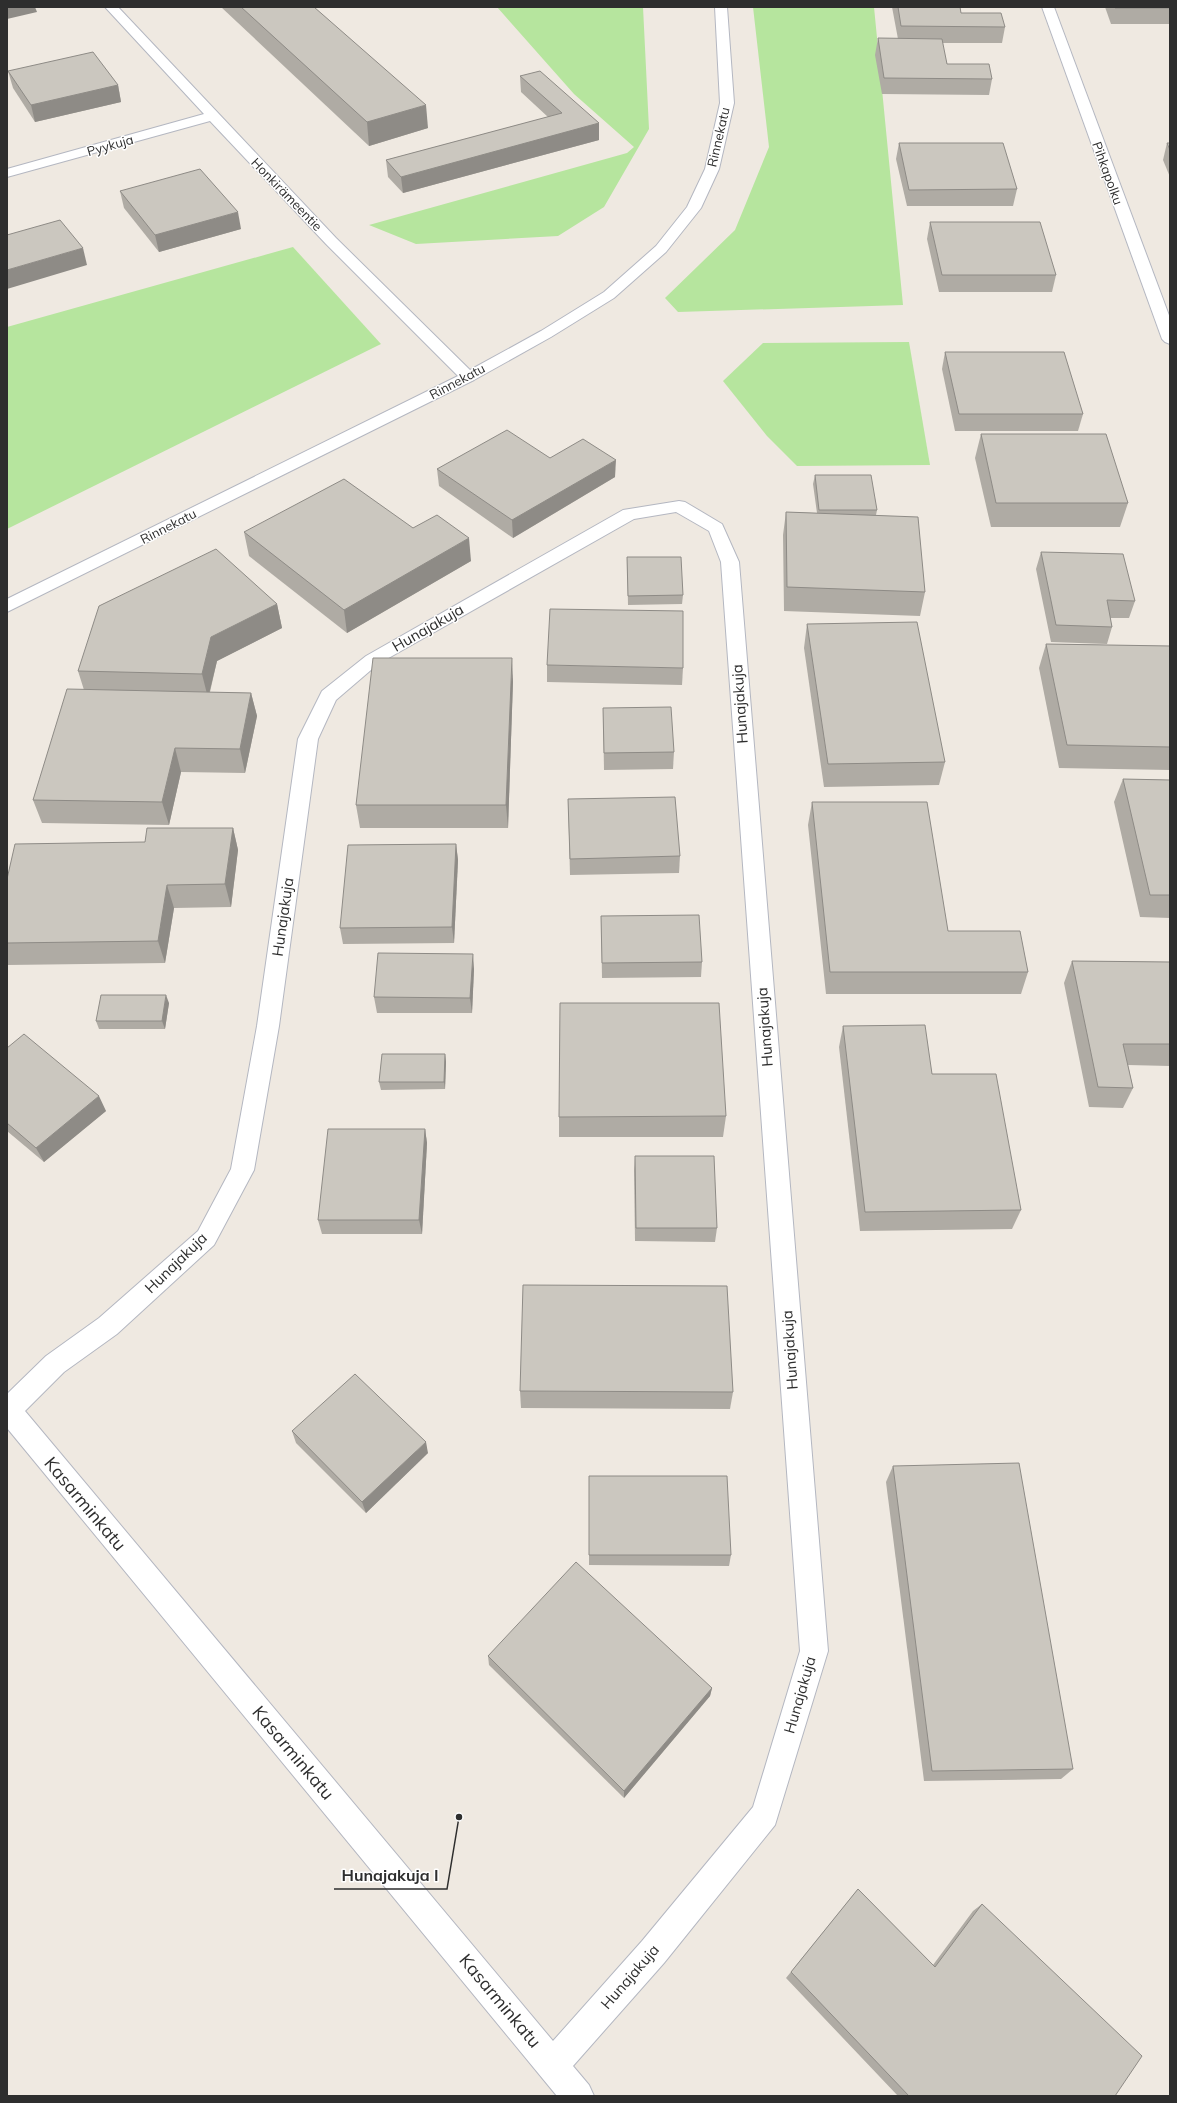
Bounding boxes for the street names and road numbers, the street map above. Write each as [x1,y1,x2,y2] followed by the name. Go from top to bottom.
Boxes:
[703,106,733,168] street label: Rinnekatu
[85,131,135,159] street label: Pyykuja
[1089,139,1127,207] street label: Pihkapolku
[248,154,326,234] street label: Honkirämeentie
[426,360,488,402] street label: Rinnekatu
[137,505,199,547] street label: Rinnekatu
[389,599,467,656] street label: Hunajakuja
[727,664,752,744] street label: Hunajakuja
[268,876,297,958] street label: Hunajakuja
[752,987,777,1067] street label: Hunajakuja
[140,1228,211,1297] street label: Hunajakuja
[777,1310,802,1390] street label: Hunajakuja
[39,1452,131,1555] street label: Kasarminkatu
[779,1654,820,1736] street label: Hunajakuja
[247,1701,339,1804] street label: Kasarminkatu
[596,1940,663,2013] street label: Hunajakuja
[454,1949,546,2052] street label: Kasarminkatu

